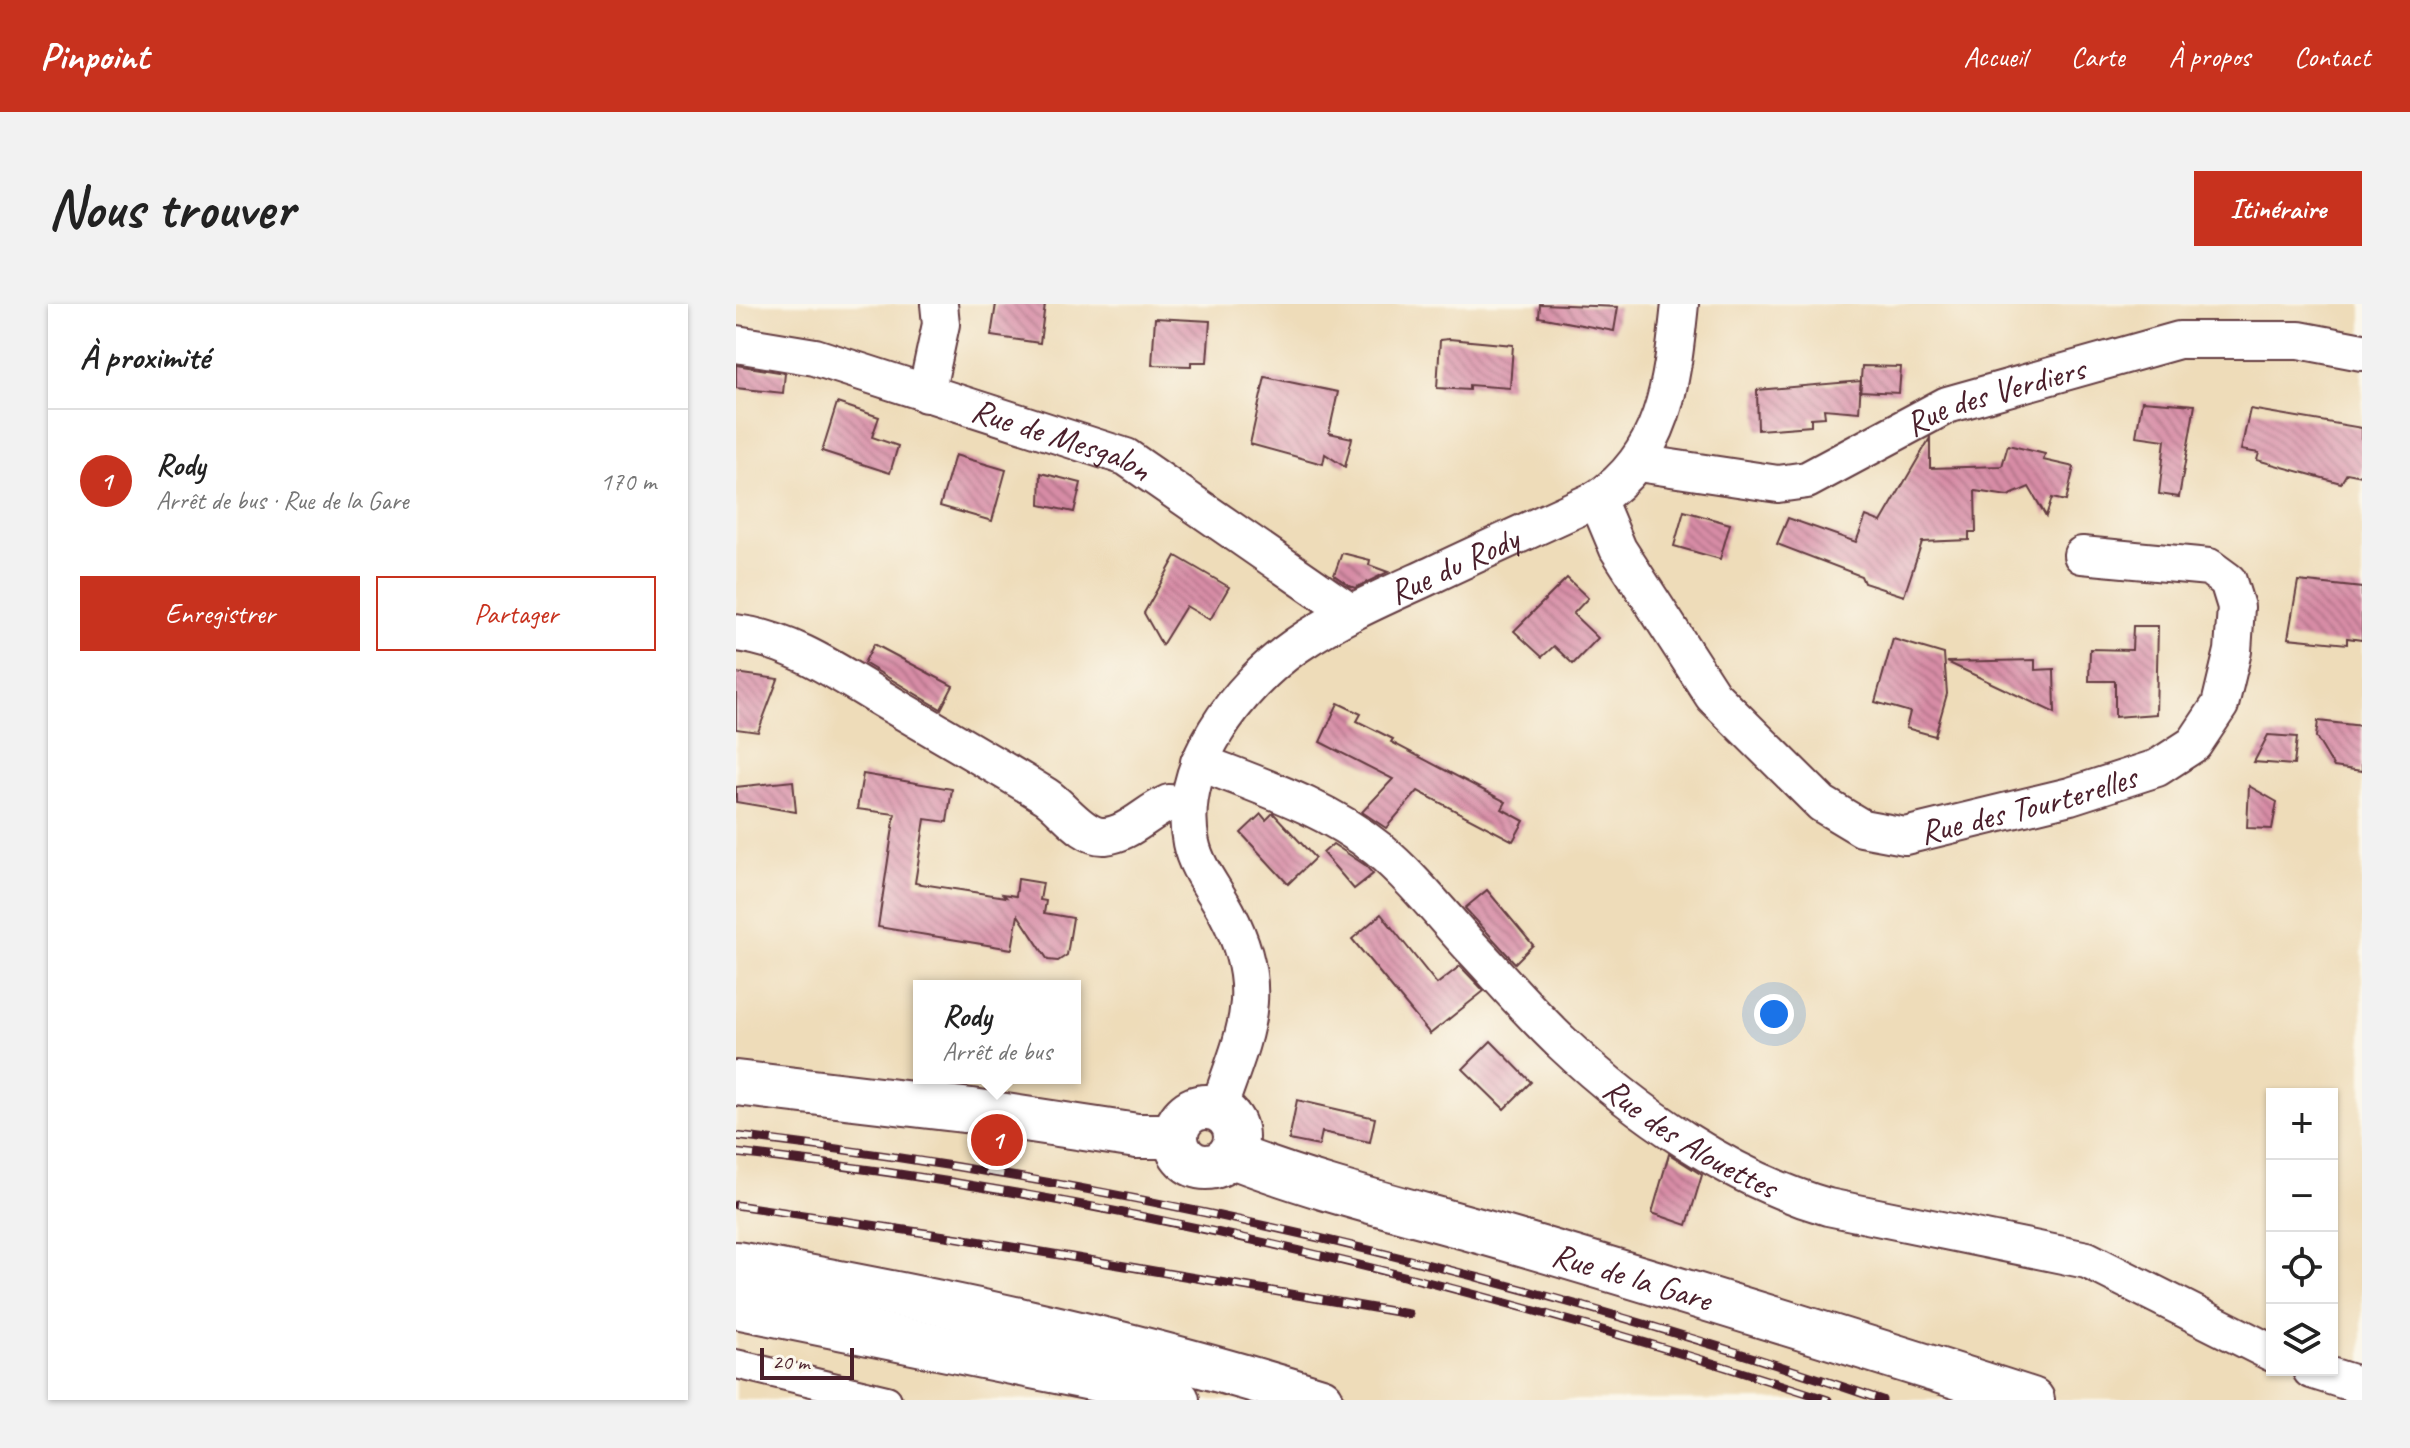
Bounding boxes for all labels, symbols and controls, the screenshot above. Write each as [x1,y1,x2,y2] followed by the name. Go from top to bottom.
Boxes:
[40,33,149,80] text: Pinpoint
[1964,39,2027,74] text: Accueil
[2071,39,2125,74] text: Carte
[2169,39,2250,74] text: À propos
[2294,39,2370,74] text: Contact
[2194,171,2362,246] button: Itinéraire
[48,173,294,244] text: Nous trouver
[80,335,209,378] text: À proximité
[1897,345,2093,445] street label: Rue des Verdiers
[967,387,1161,491] street label: Rue de Mesgalon
[156,446,205,484] text: Rody
[100,465,112,498] text: 1
[600,465,656,498] text: 170 m
[156,484,409,517] text: Arrêt de bus · Rue de la Gare
[1381,515,1528,613] street label: Rue du Rody
[80,576,360,651] button: Enregistrer
[376,576,656,651] button: Partager
[1915,754,2144,853] street label: Rue des Tourterelles
[913,980,1081,1084] popup
[1754,994,1794,1034] your location
[942,997,991,1035] text: Rody
[942,1035,1052,1068] text: Arrêt de bus
[1595,1067,1787,1209] street label: Rue des Alouettes
[2266,1088,2338,1376] map controls
[2266,1088,2338,1160] button: +
[971,1110,1023,1170] pin: 1
[2266,1160,2338,1232] button: −
[1547,1232,1719,1321] street label: Rue de la Gare
[2266,1232,2338,1304] button: locate
[2266,1304,2338,1376] button: layers
[760,1344,854,1380] scale bar
[772,1348,809,1376] text: 20 m

